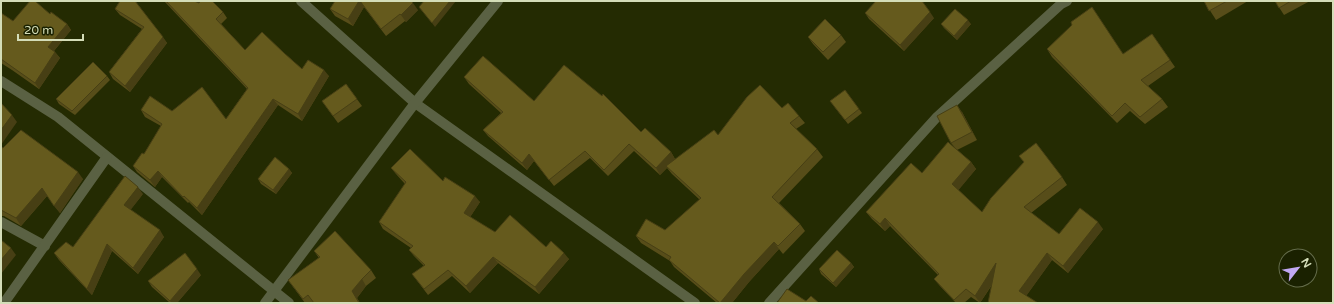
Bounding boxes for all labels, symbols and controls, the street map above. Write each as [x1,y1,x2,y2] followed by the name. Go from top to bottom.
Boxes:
[18,16,83,42] scale bar
[24,23,53,37] text: 20 m
[1278,248,1318,288] north arrow
[1298,256,1314,270] text: N

